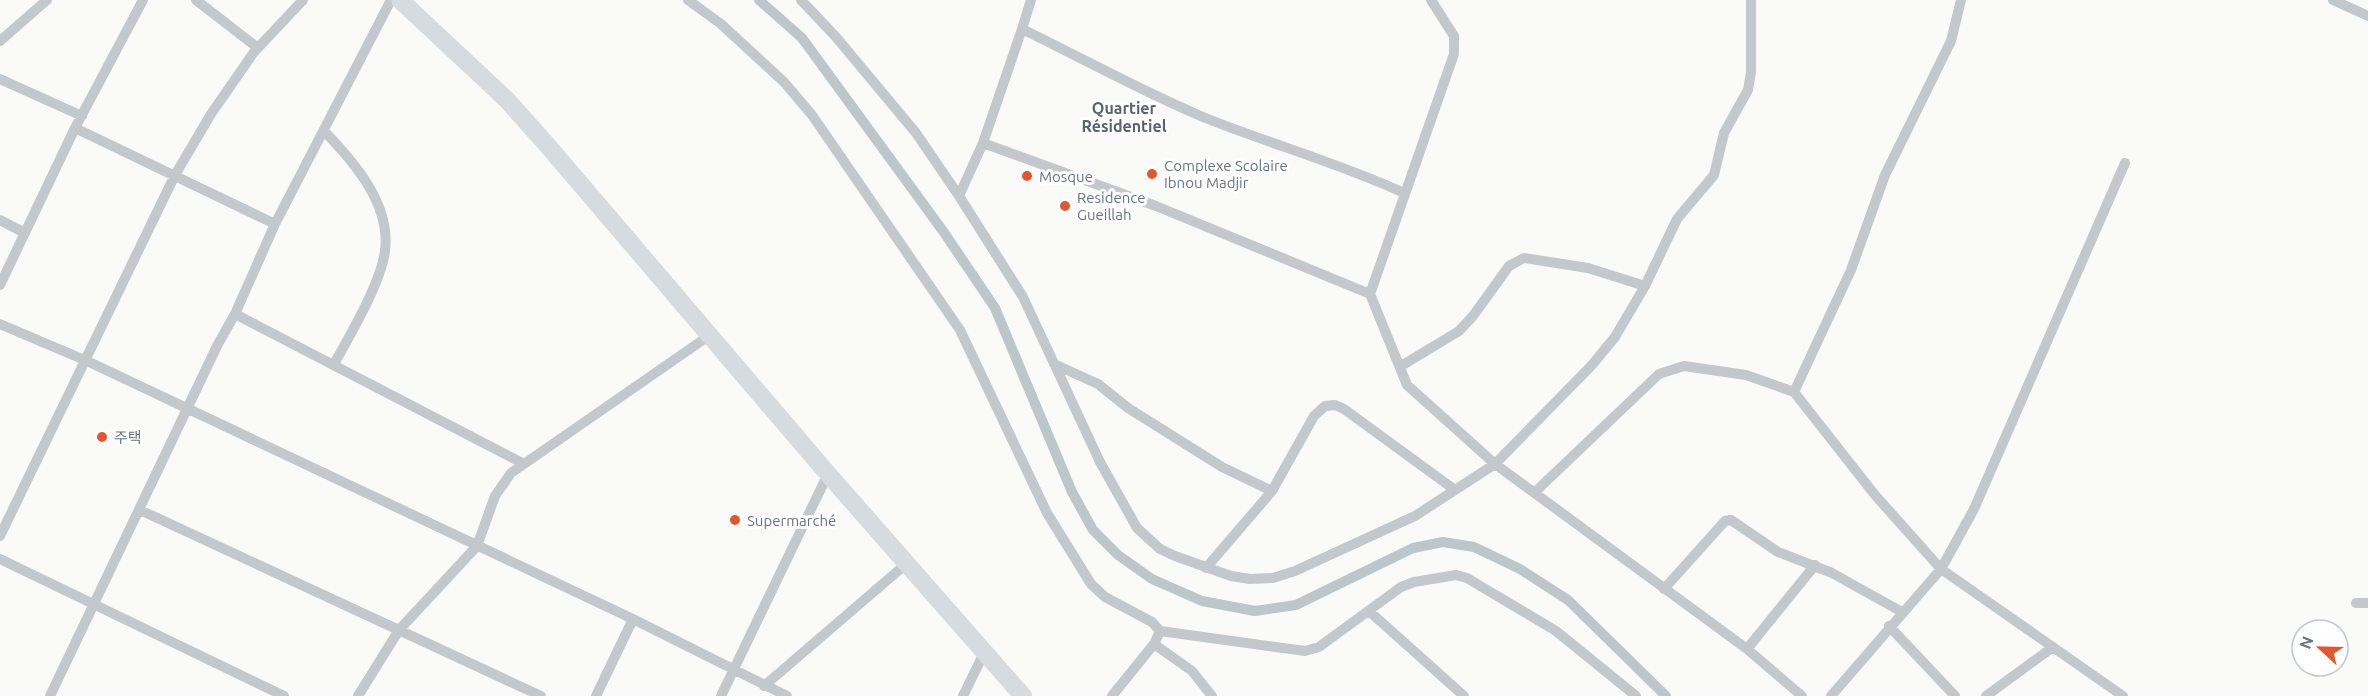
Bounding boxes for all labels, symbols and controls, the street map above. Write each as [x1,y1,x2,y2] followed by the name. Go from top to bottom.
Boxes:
[1082,99,1167,135] district label: Quartier Résidentiel
[1164,157,1288,191] place label: Complexe Scolaire Ibnou Madjir
[1145,167,1159,181] marker: Complexe Scolaire Ibnou Madjir
[1039,168,1093,185] place label: Mosque
[1020,169,1034,183] marker: Mosque
[1077,189,1146,223] place label: Residence Gueillah
[1058,199,1072,213] marker: Residence Gueillah
[114,429,142,446] place label: 주택
[95,430,109,444] marker: 주택
[747,512,836,529] place label: Supermarché
[728,513,742,527] marker: Supermarché
[2290,618,2350,678] north arrow
[2296,633,2317,651] text: N

